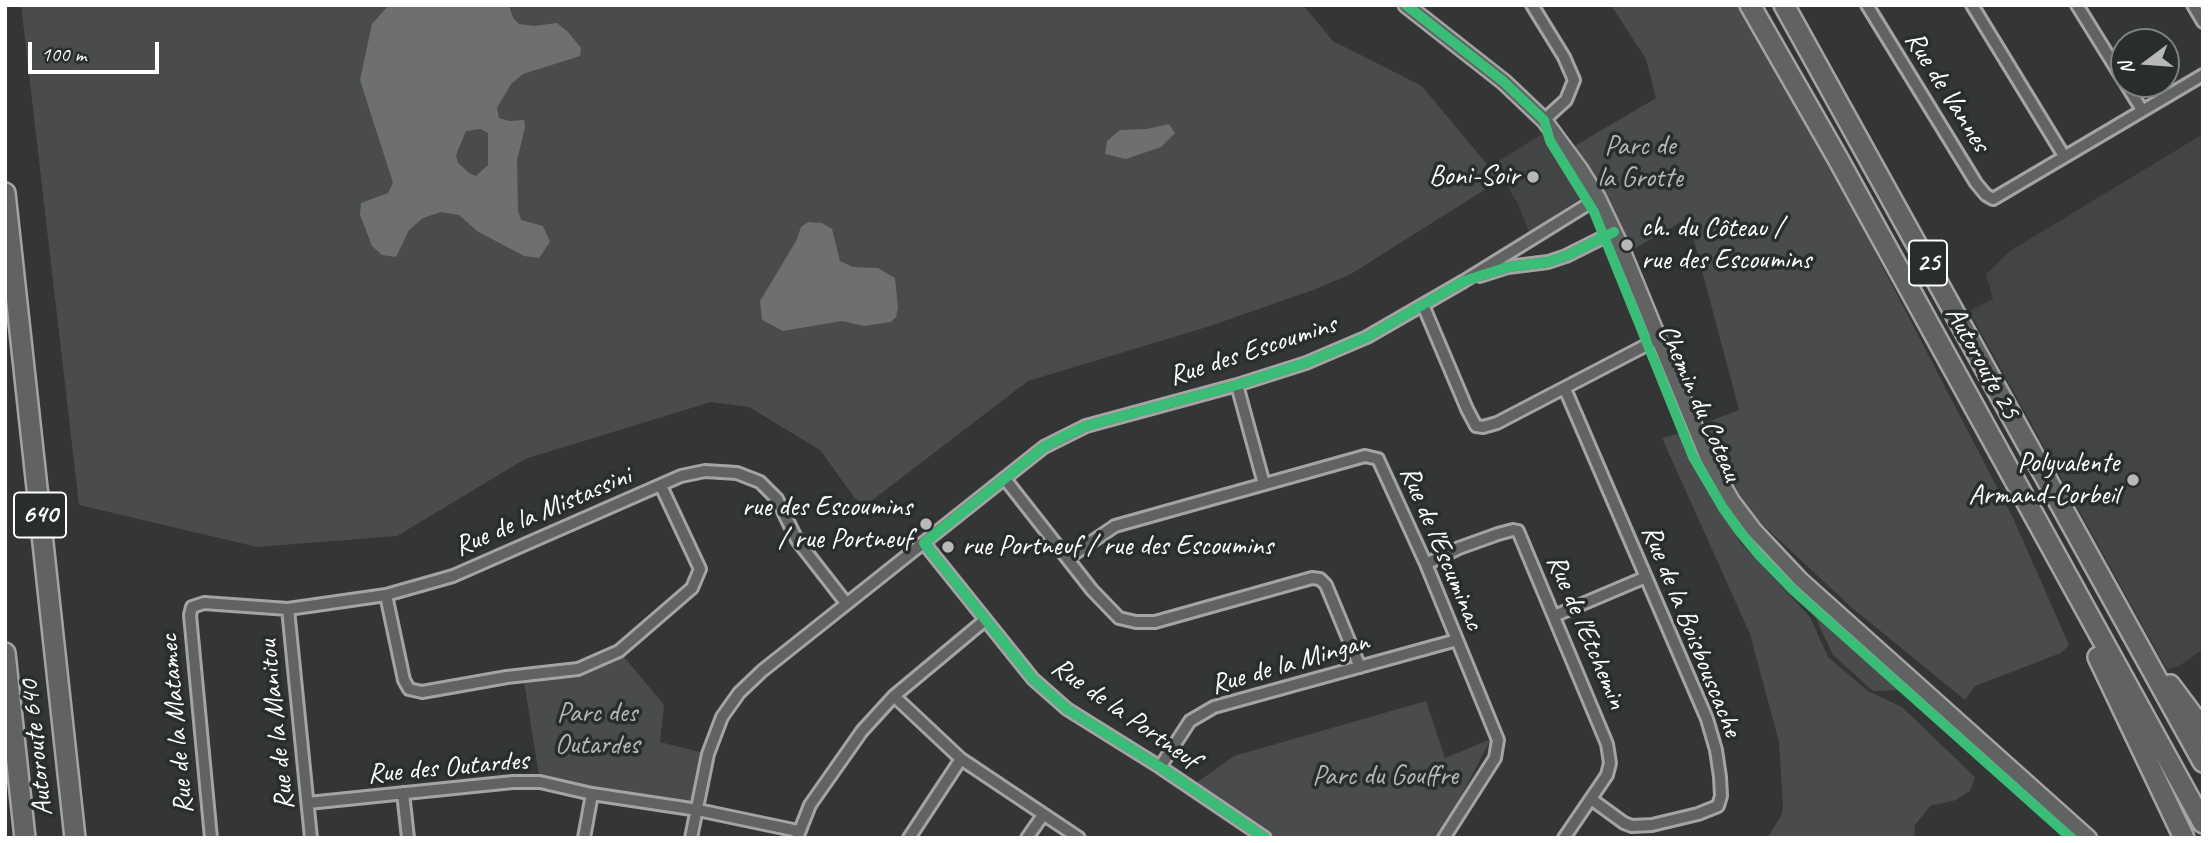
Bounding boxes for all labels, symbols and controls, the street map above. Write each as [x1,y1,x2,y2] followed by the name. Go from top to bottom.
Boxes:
[1897,26,1997,158] street label: Rue de Vannes
[32,28,163,72] scale bar
[2110,28,2180,98] north arrow
[41,41,86,67] text: 100 m
[2114,59,2140,77] text: N
[1598,130,1682,196] park label: Parc de la Grotte
[1429,160,1519,194] place label: Boni-Soir
[1525,169,1541,185] marker: Boni-Soir
[1641,212,1811,278] place label: ch. du Côteau / rue des Escoumins
[1619,237,1635,253] marker: ch. du Côteau / rue des Escoumins
[1909,240,1947,286] road number: 25
[1937,301,2027,425] street label: Autoroute 25
[1165,308,1341,394] street label: Rue des Escoumins
[1649,319,1749,487] street label: Chemin du Coteau
[1969,447,2119,513] place label: Polyvalente Armand-Corbeil
[449,460,637,564] street label: Rue de la Mistassini
[1391,461,1491,635] street label: Rue de l'Escuminac
[2125,472,2141,488] marker: Polyvalente Armand-Corbeil
[742,491,912,557] place label: rue des Escoumins / rue Portneuf
[14,492,66,538] road number: 640
[918,516,934,532] marker: rue des Escoumins / rue Portneuf
[1633,520,1749,742] street label: Rue de la Boisbouscache
[962,530,1273,564] place label: rue Portneuf / rue des Escoumins
[940,539,956,555] marker: rue Portneuf / rue des Escoumins
[1538,550,1634,714] street label: Rue de l'Etchemin
[1207,625,1373,703] street label: Rue de la Mingan
[152,633,202,815] street label: Rue de la Matamec
[251,638,303,812] street label: Rue de la Manitou
[1045,651,1205,777] street label: Rue de la Portneuf
[13,678,61,818] street label: Autoroute 640
[555,697,639,763] park label: Parc des Outardes
[366,744,530,792] street label: Rue des Outardes
[1312,760,1458,794] park label: Parc du Gouffre

